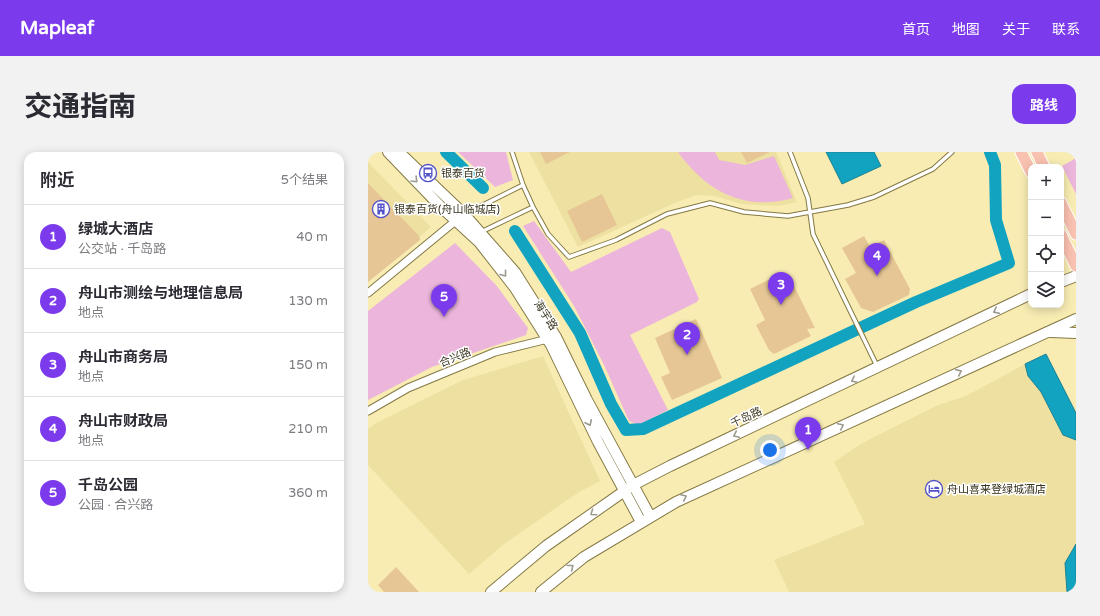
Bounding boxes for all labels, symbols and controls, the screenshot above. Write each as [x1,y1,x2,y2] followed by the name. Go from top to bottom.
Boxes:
[20,17,94,39] text: Mapleaf
[902,21,930,38] text: 首页
[952,21,980,38] text: 地图
[1002,21,1030,38] text: 关于
[1052,21,1080,38] text: 联系
[1012,84,1076,124] button: 路线
[24,90,136,124] text: 交通指南
[418,163,438,183] bus stop icon: 银泰百货
[1028,164,1064,308] map controls
[1028,164,1064,200] button: +
[441,167,485,180] place label: 银泰百货
[40,170,74,191] text: 附近
[281,172,328,188] text: 5个结果
[410,175,418,183] one-way arrow
[371,199,391,219] building icon: 银泰百货(舟山临城店)
[1028,200,1064,236] button: −
[394,203,500,216] place label: 银泰百货(舟山临城店)
[78,220,153,238] text: 绿城大酒店
[49,229,57,245] text: 1
[296,229,328,245] text: 40 m
[1028,236,1064,272] button: locate
[78,241,166,257] text: 公交站 · 千岛路
[864,243,890,276] pin: 4
[499,270,506,277] one-way arrow
[768,272,794,305] pin: 3
[1028,272,1064,308] button: layers
[78,284,243,302] text: 舟山市测绘与地理信息局
[431,284,457,317] pin: 5
[49,293,57,309] text: 2
[288,293,328,309] text: 130 m
[531,298,560,333] street label: 海宇路
[78,305,104,321] text: 地点
[993,306,1000,314] one-way arrow
[674,322,700,355] pin: 2
[437,345,473,370] street label: 合兴路
[78,348,168,366] text: 舟山市商务局
[49,357,57,373] text: 3
[288,357,328,373] text: 150 m
[955,368,962,376] one-way arrow
[78,369,104,385] text: 地点
[850,375,858,383] one-way arrow
[729,405,764,430] street label: 千岛路
[78,412,168,430] text: 舟山市财政局
[795,417,821,450] pin: 1
[584,419,592,427] one-way arrow
[49,421,57,437] text: 4
[288,421,328,437] text: 210 m
[837,422,844,430] one-way arrow
[732,430,740,438] one-way arrow
[78,433,104,449] text: 地点
[760,440,780,460] your location
[78,476,138,494] text: 千岛公园
[924,479,944,499] hotel icon: 舟山喜来登绿城酒店
[947,483,1046,496] place label: 舟山喜来登绿城酒店
[49,485,57,501] text: 5
[288,485,328,501] text: 360 m
[681,494,688,502] one-way arrow
[78,497,153,513] text: 公园 · 合兴路
[590,508,597,515] one-way arrow
[566,565,573,572] one-way arrow

